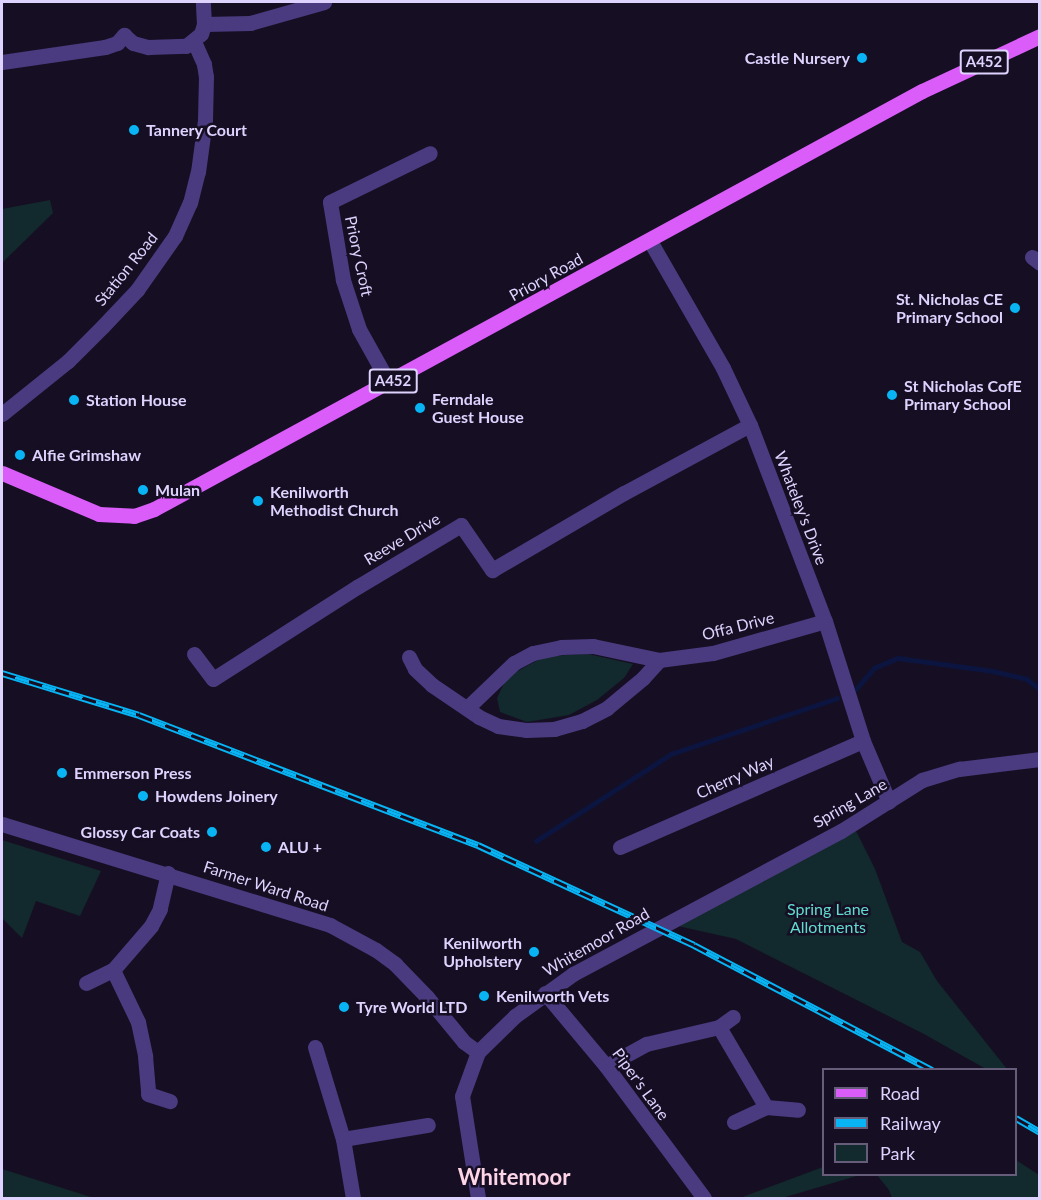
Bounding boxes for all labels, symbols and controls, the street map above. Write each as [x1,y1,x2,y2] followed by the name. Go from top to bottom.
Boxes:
[745,48,850,68] place label: Castle Nursery
[958,50,1010,74] road number: A452
[855,51,869,65] marker: Castle Nursery
[146,120,247,140] place label: Tannery Court
[127,123,141,137] marker: Tannery Court
[341,214,377,298] street label: Priory Croft
[90,228,162,310] street label: Station Road
[506,249,586,305] street label: Priory Road
[896,289,1003,327] place label: St. Nicholas CE Primary School
[1008,301,1022,315] marker: St. Nicholas CE Primary School
[368,369,418,393] road number: A452
[904,376,1022,414] place label: St Nicholas CofE Primary School
[885,388,899,402] marker: St Nicholas CofE Primary School
[432,389,524,427] place label: Ferndale Guest House
[86,390,187,410] place label: Station House
[67,393,81,407] marker: Station House
[413,401,427,415] marker: Ferndale Guest House
[32,445,141,465] place label: Alfie Grimshaw
[13,448,27,462] marker: Alfie Grimshaw
[771,449,831,567] street label: Whateley's Drive
[155,480,200,500] place label: Mulan
[270,482,399,520] place label: Kenilworth Methodist Church
[136,483,150,497] marker: Mulan
[251,494,265,508] marker: Kenilworth Methodist Church
[361,509,443,569] street label: Reeve Drive
[700,608,776,644] street label: Offa Drive
[693,751,777,803] street label: Cherry Way
[74,763,192,783] place label: Emmerson Press
[55,766,69,780] marker: Emmerson Press
[810,774,890,832] street label: Spring Lane
[155,786,278,806] place label: Howdens Joinery
[136,789,150,803] marker: Howdens Joinery
[80,822,200,842] place label: Glossy Car Coats
[205,825,219,839] marker: Glossy Car Coats
[278,837,322,857] place label: ALU +
[259,840,273,854] marker: ALU +
[201,857,331,915] street label: Farmer Ward Road
[787,899,869,937] park label: Spring Lane Allotments
[539,904,653,980] street label: Whitemoor Road
[443,933,522,971] place label: Kenilworth Upholstery
[527,945,541,959] marker: Kenilworth Upholstery
[496,986,610,1006] place label: Kenilworth Vets
[477,989,491,1003] marker: Kenilworth Vets
[356,997,467,1017] place label: Tyre World LTD
[337,1000,351,1014] marker: Tyre World LTD
[608,1044,674,1124] street label: Piper's Lane
[822,1068,1017,1176] legend
[880,1082,920,1104] text: Road
[880,1112,941,1134] text: Railway
[880,1142,915,1164] text: Park
[458,1164,570,1190] district label: Whitemoor

